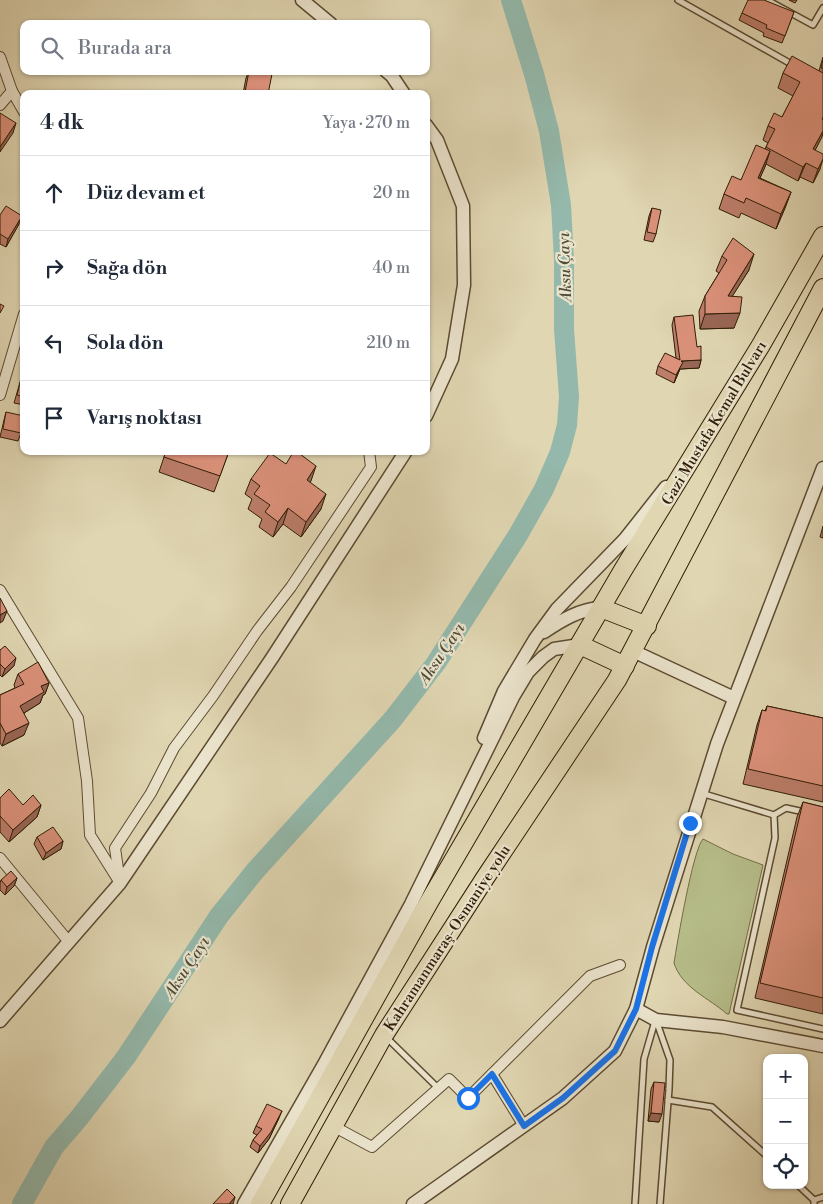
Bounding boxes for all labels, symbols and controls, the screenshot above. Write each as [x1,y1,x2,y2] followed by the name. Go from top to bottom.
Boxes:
[20,20,430,75] search box
[38,34,66,62] icon: search
[78,36,172,60] text: Burada ara
[40,110,84,136] text: 4 dk
[323,113,410,133] text: Yaya · 270 m
[40,179,68,207] icon: ahead
[87,181,205,205] text: Düz devam et
[373,183,410,203] text: 20 m
[554,232,576,304] water label: Aksu Çayı
[40,254,68,282] icon: right
[87,256,167,280] text: Sağa dön
[373,258,410,278] text: 40 m
[40,329,68,357] icon: left
[87,331,163,355] text: Sola dön
[366,333,410,353] text: 210 m
[658,338,771,509] street label: Gazi Mustafa Kemal Bulvarı
[40,404,68,432] icon: arrive
[87,406,202,430] text: Varış noktası
[413,619,470,690] water label: Aksu Çayı
[679,812,702,835] route end
[380,841,515,1035] street label: Kahramanmaraş-Osmaniye yolu
[158,933,214,1004] water label: Aksu Çayı
[763,1054,808,1189] map controls
[763,1054,808,1099] button: +
[457,1087,480,1110] route start
[763,1099,808,1144] button: −
[763,1144,808,1189] button: locate

